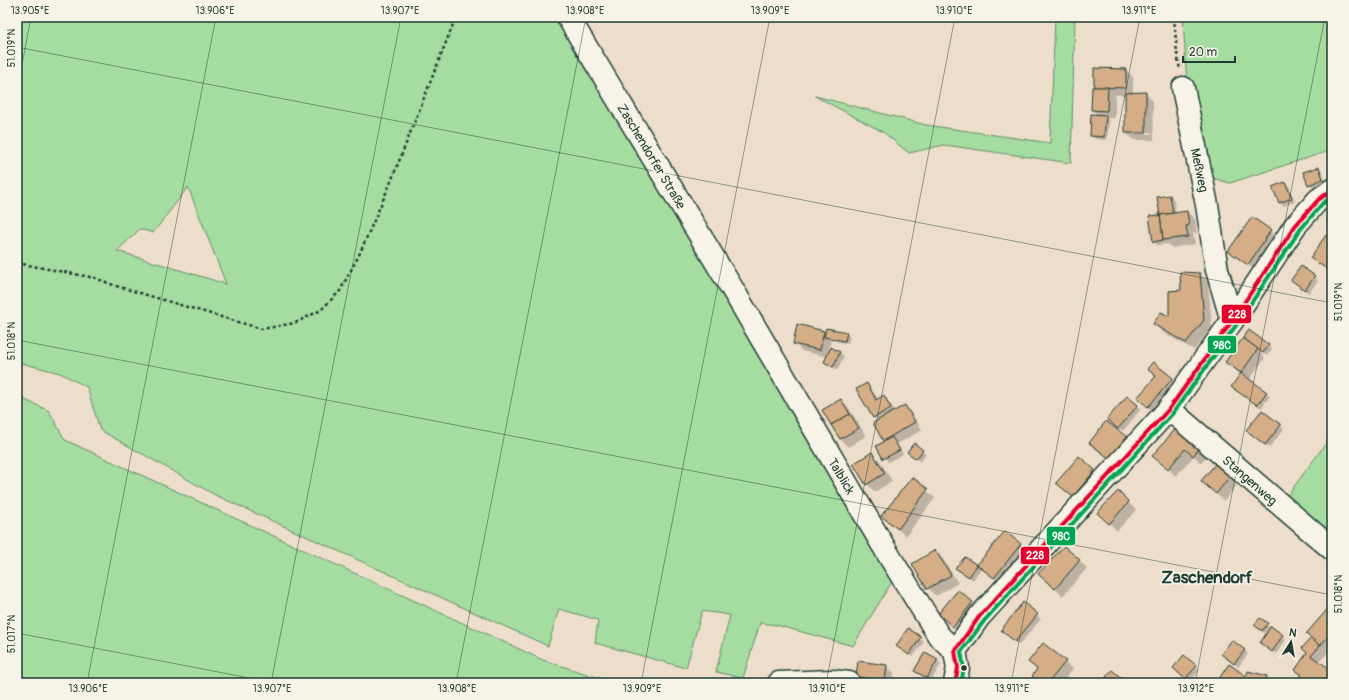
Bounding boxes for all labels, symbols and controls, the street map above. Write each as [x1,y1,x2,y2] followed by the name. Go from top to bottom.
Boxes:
[11,5,49,17] text: 13.905°E
[195,5,235,17] text: 13.906°E
[381,5,419,17] text: 13.907°E
[566,5,604,17] text: 13.908°E
[751,5,789,17] text: 13.909°E
[935,5,973,17] text: 13.910°E
[1122,5,1156,17] text: 13.911°E
[6,28,18,67] text: 51.019°N
[1183,38,1235,64] scale bar
[1189,45,1218,60] text: 20 m
[613,101,689,213] street label: Zaschendorfer Straße
[1187,147,1212,194] street label: Meßweg
[1333,282,1345,321] text: 51.019°N
[1221,304,1252,324] line badge: 228
[1228,308,1246,321] text: 228
[6,322,18,360] text: 51.018°N
[1207,335,1237,354] line badge: 98C
[1213,339,1231,352] text: 98C
[1219,453,1280,509] street label: Stangenweg
[824,456,858,498] street label: Talblick
[1046,526,1076,546] line badge: 98C
[1052,530,1070,543] text: 98C
[1020,546,1050,565] line badge: 228
[1026,549,1044,562] text: 228
[1161,567,1253,588] district label: Zaschendorf
[1333,575,1345,613] text: 51.018°N
[6,614,18,653] text: 51.017°N
[1271,622,1311,662] north arrow
[1288,626,1298,640] text: N
[959,663,969,673] unlabelled marker
[68,683,108,695] text: 13.906°E
[253,683,291,695] text: 13.907°E
[438,683,476,695] text: 13.908°E
[623,683,661,695] text: 13.909°E
[808,683,846,695] text: 13.910°E
[995,683,1029,695] text: 13.911°E
[1178,683,1214,695] text: 13.912°E

